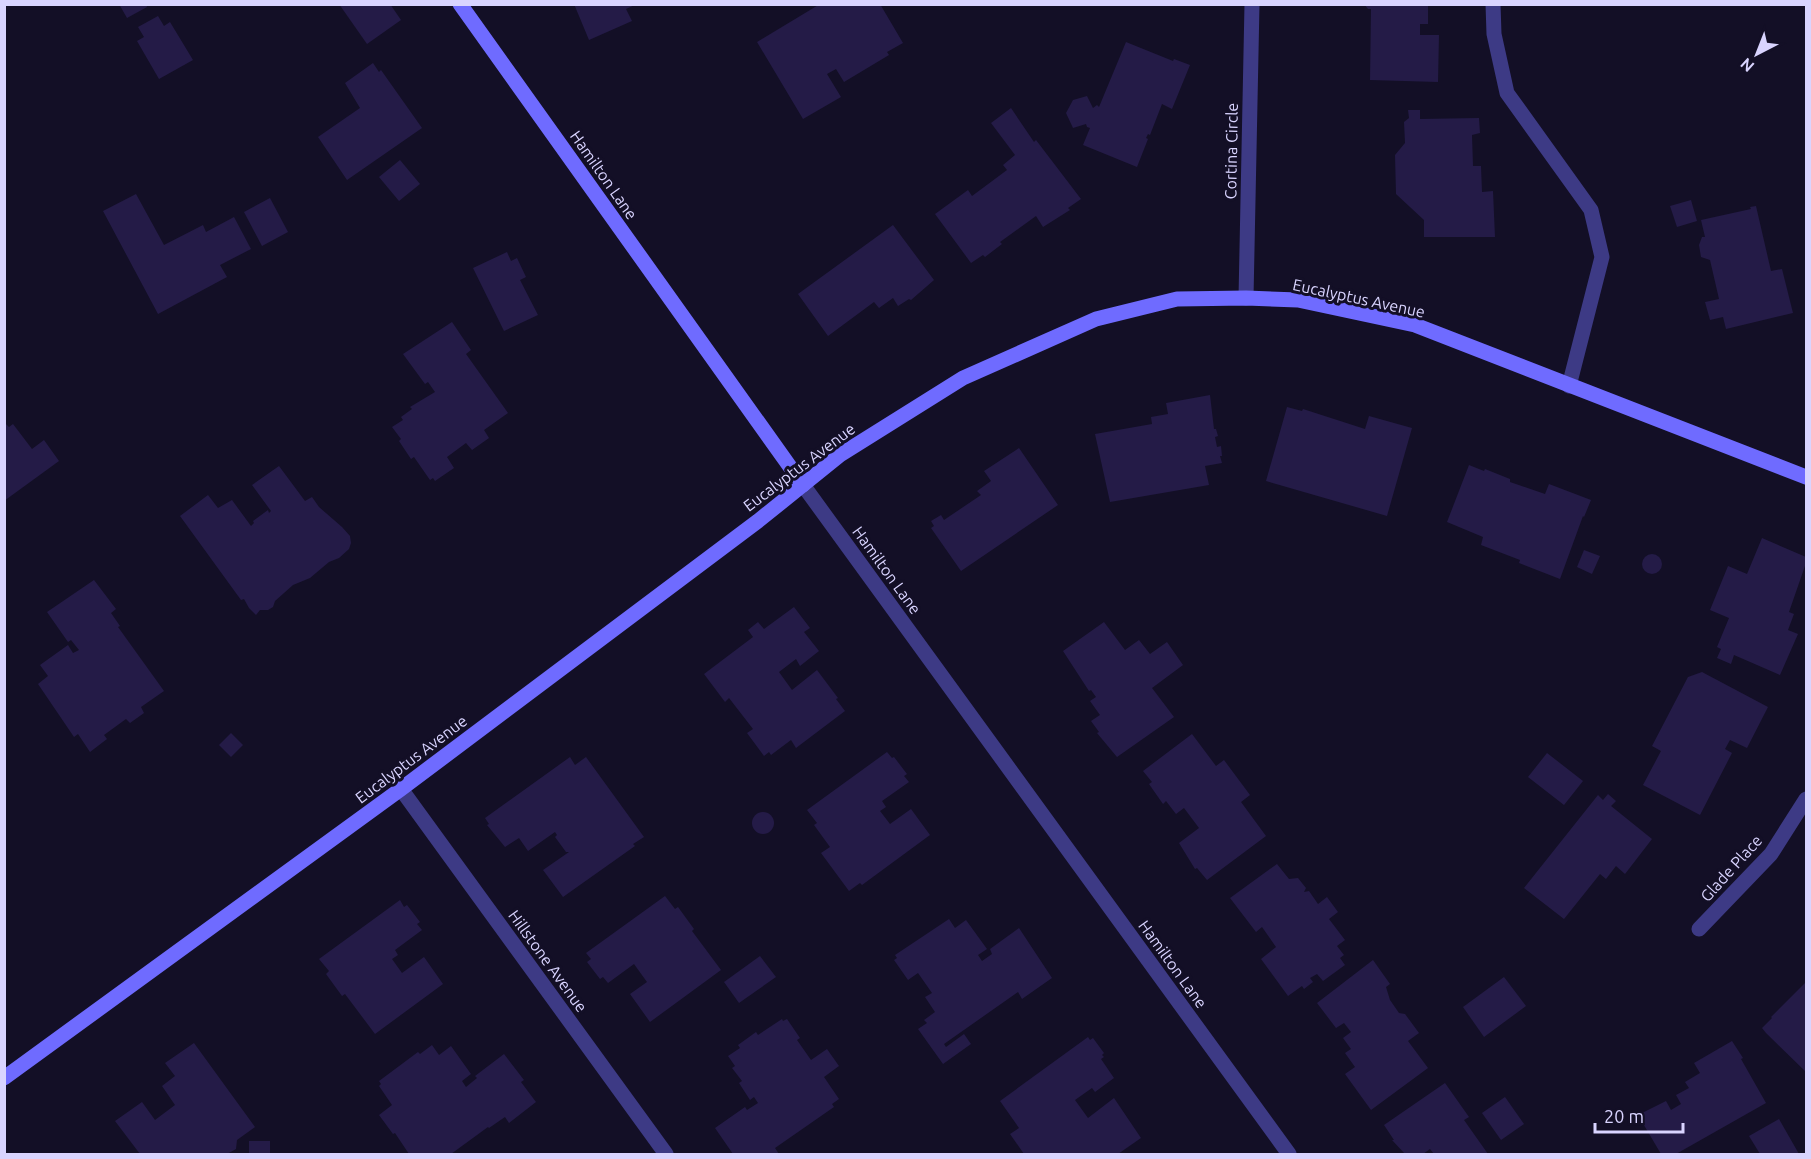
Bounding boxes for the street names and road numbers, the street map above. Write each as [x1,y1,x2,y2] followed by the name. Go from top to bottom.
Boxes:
[1221,103,1241,199] street label: Cortina Circle
[567,127,641,223] street label: Hamilton Lane
[1291,275,1427,321] street label: Eucalyptus Avenue
[740,419,858,515] street label: Eucalyptus Avenue
[849,523,925,617] street label: Hamilton Lane
[352,711,470,807] street label: Eucalyptus Avenue
[1696,831,1766,905] street label: Glade Place
[505,907,591,1015] street label: Hillstone Avenue
[1135,917,1211,1011] street label: Hamilton Lane

